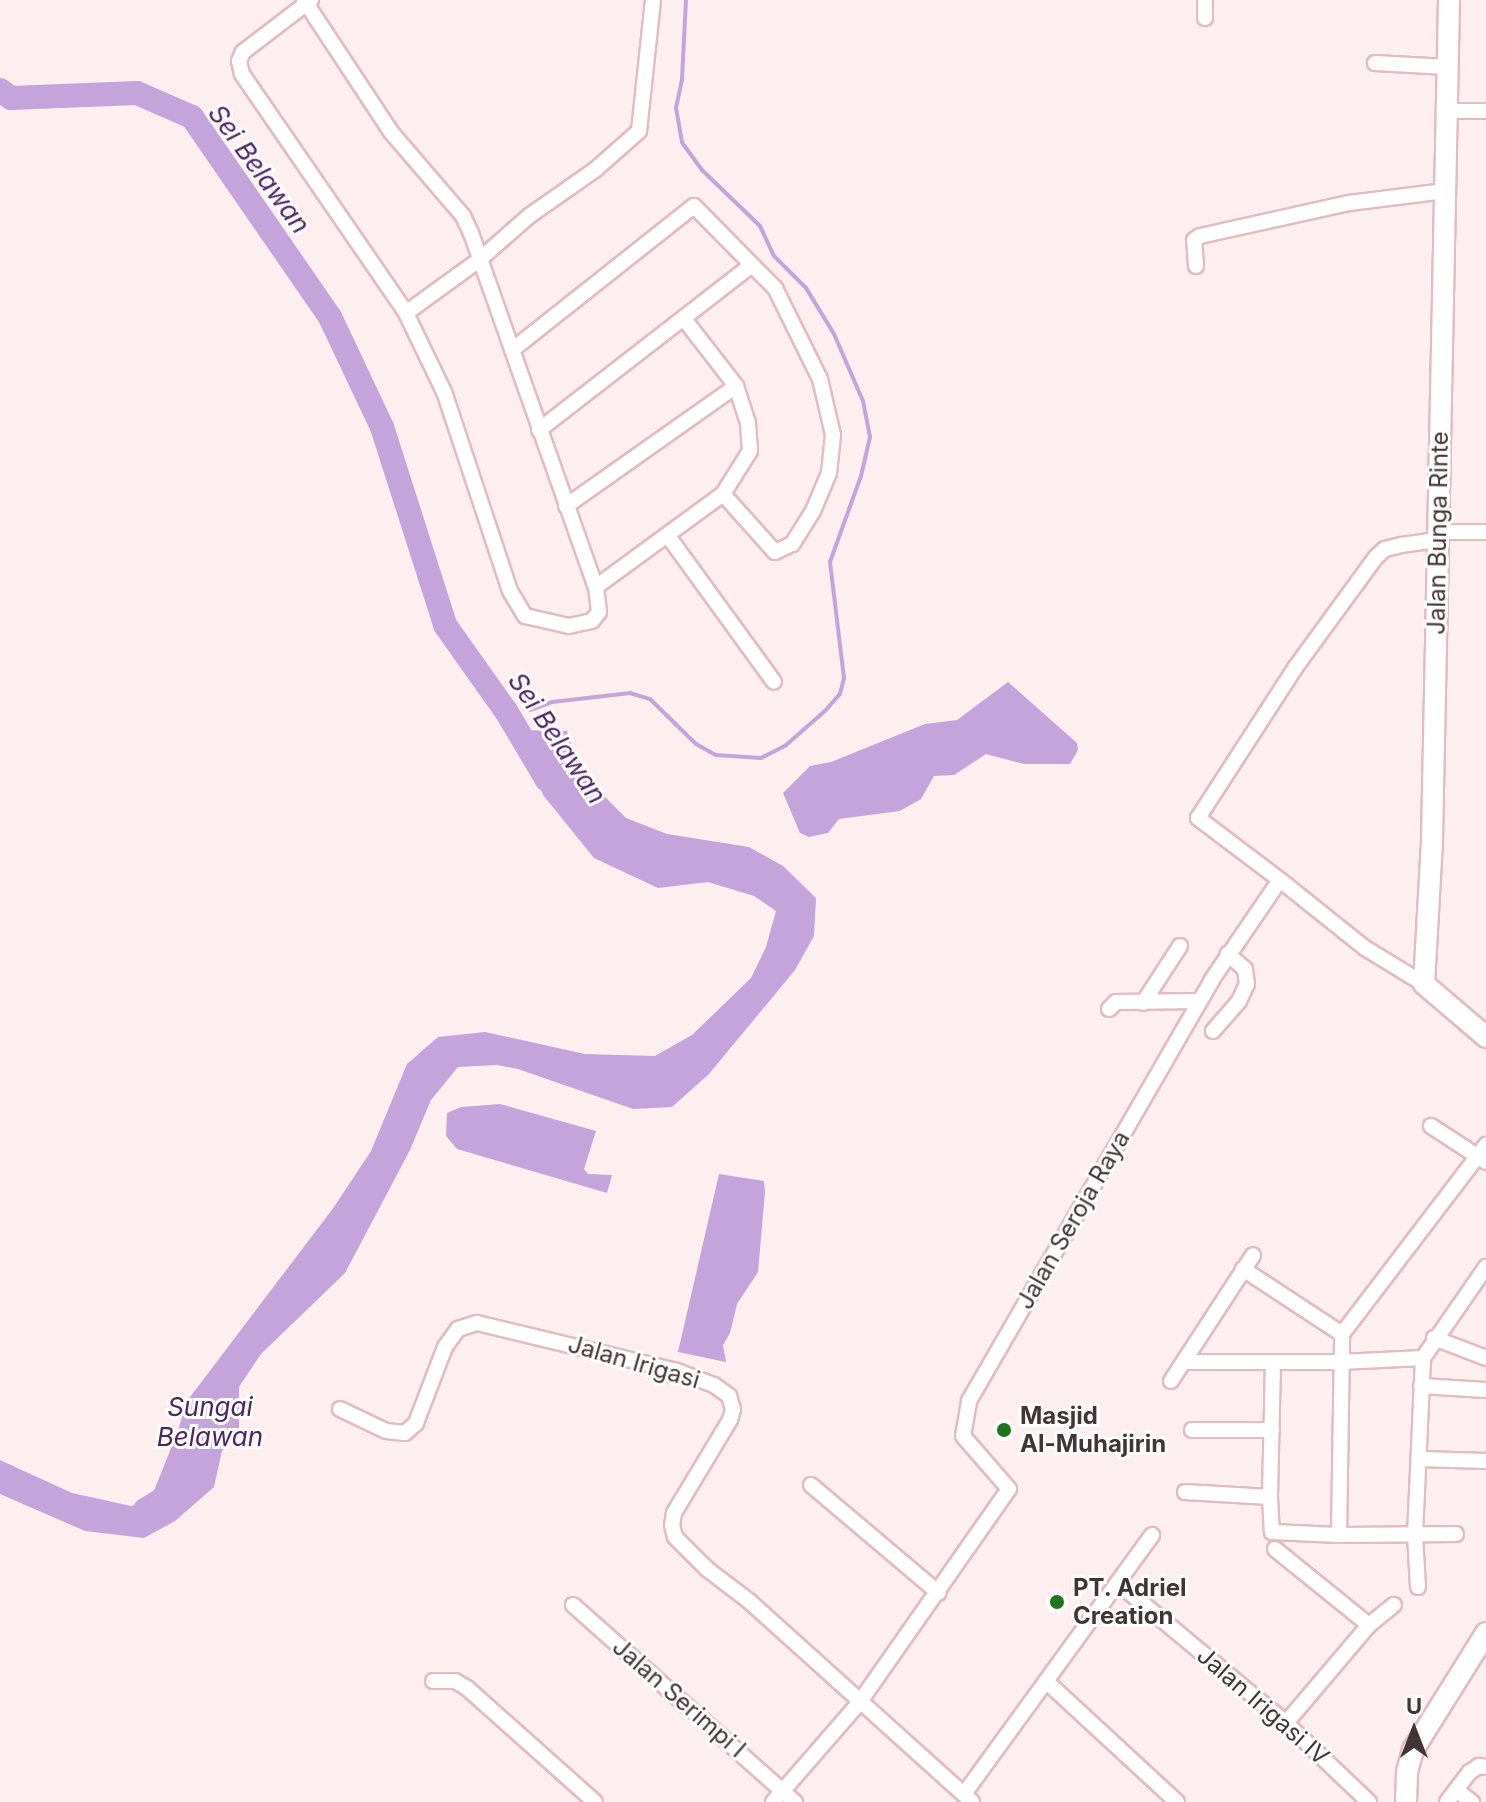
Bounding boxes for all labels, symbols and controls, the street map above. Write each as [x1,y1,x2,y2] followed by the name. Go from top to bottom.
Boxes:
[202,98,316,240] water label: Sei Belawan
[1422,431,1454,635] street label: Jalan Bunga Rinte
[502,666,612,810] water label: Sei Belawan
[1010,1126,1136,1314] street label: Jalan Seroja Raya
[565,1329,703,1395] street label: Jalan Irigasi
[157,1391,263,1452] water label: Sungai Belawan
[1020,1402,1166,1458] place label: Masjid Al-Muhajirin
[995,1421,1013,1439] marker: Masjid Al-Muhajirin
[1073,1574,1187,1630] place label: PT. Adriel Creation
[1048,1593,1066,1611] marker: PT. Adriel Creation
[607,1632,751,1764] street label: Jalan Serimpi I
[1191,1641,1335,1771] street label: Jalan Irigasi IV
[1374,1690,1454,1770] north arrow
[1406,1693,1422,1719] text: U

